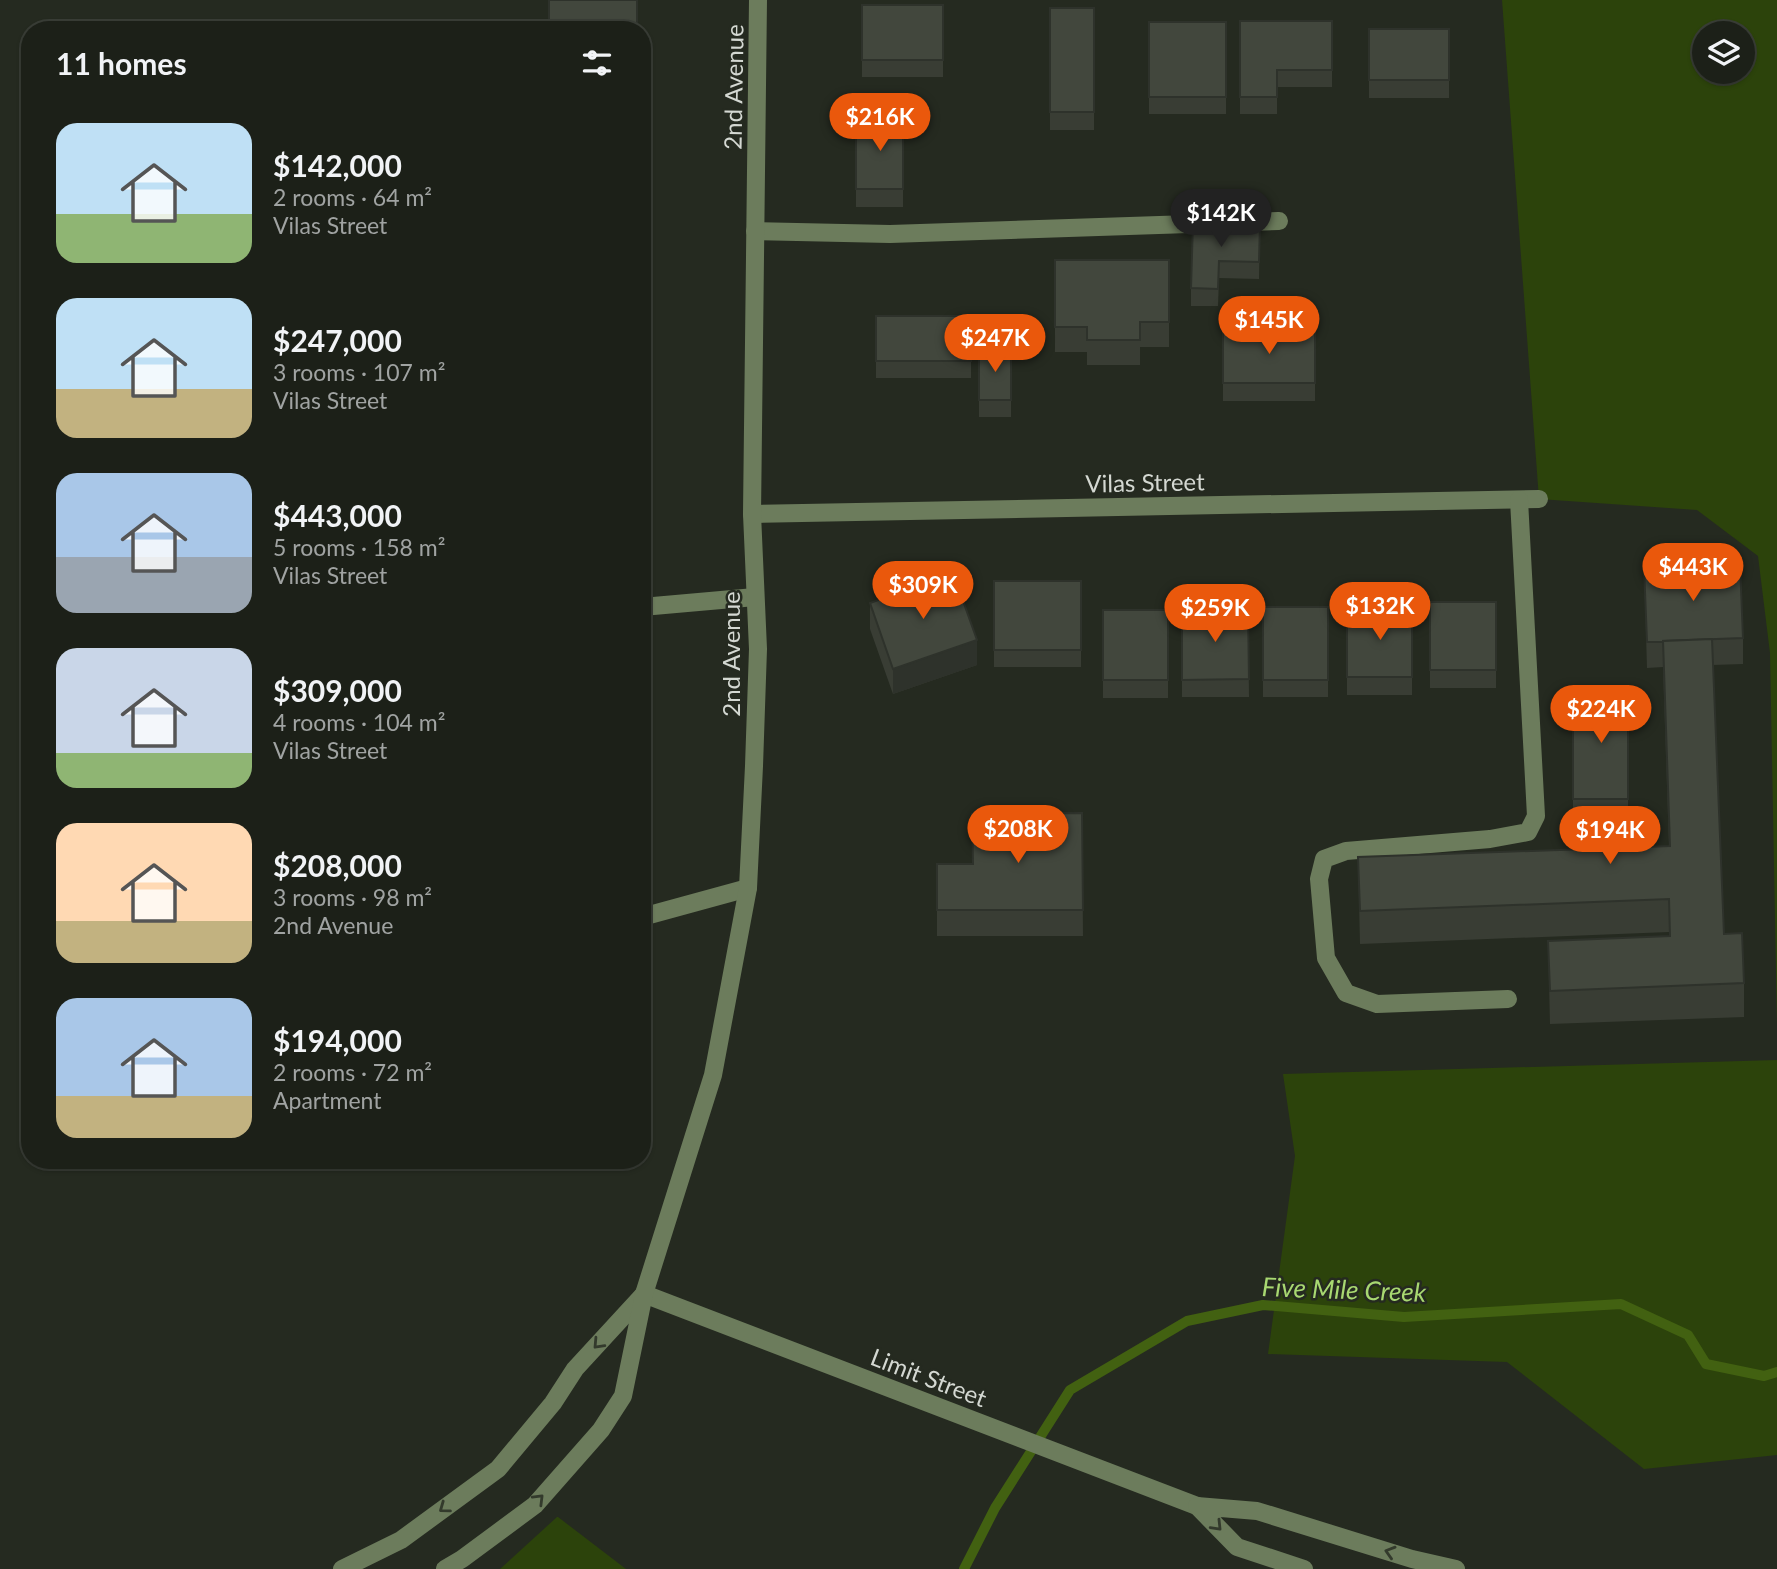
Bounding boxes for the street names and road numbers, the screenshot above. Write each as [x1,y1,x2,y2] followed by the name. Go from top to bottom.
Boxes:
[717,24,749,150] street label: 2nd Avenue
[1085,466,1205,498] street label: Vilas Street
[716,591,745,717] street label: 2nd Avenue
[867,1342,991,1412] street label: Limit Street

